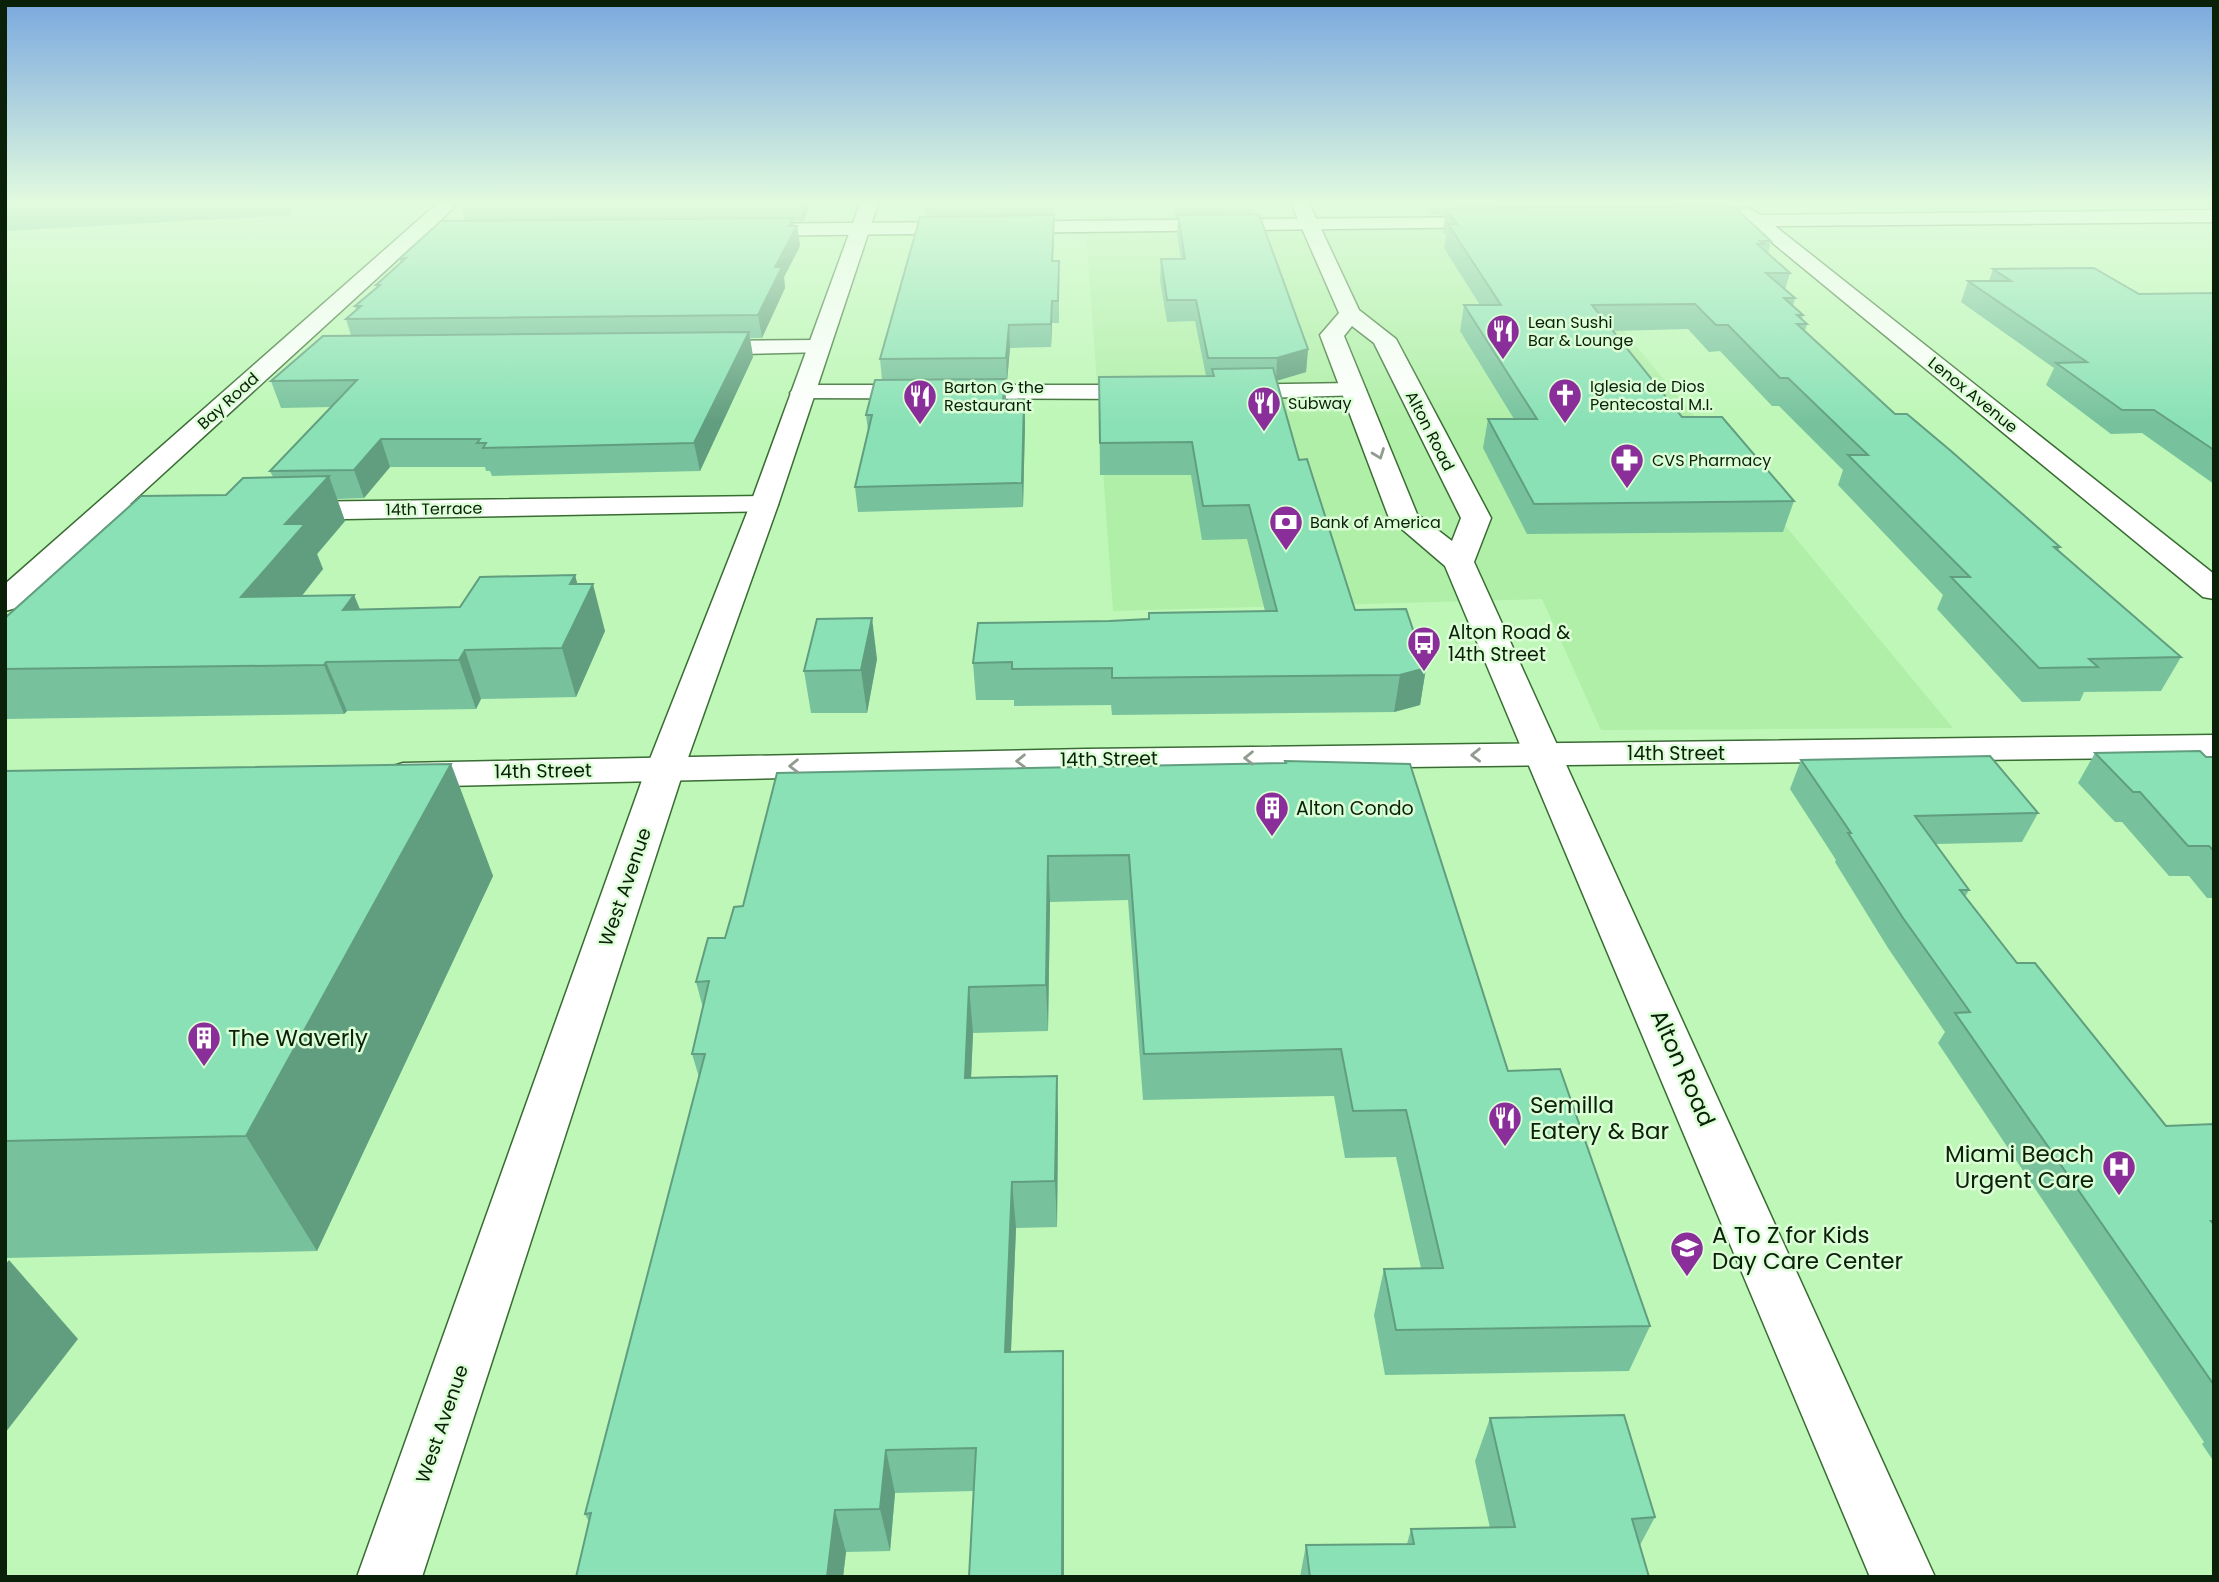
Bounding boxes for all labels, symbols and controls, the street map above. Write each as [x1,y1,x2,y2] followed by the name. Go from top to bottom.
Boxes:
[1528,311,1633,352] place label: Lean Sushi Bar & Lounge
[1484,312,1522,361] restaurant icon: Lean Sushi Bar & Lounge
[1923,352,2023,438] street label: Lenox Avenue
[192,367,264,435] street label: Bay Road
[1590,375,1713,416] place label: Iglesia de Dios Pentecostal M.I.
[944,376,1044,417] place label: Barton G the Restaurant
[1546,376,1584,425] church icon: Iglesia de Dios Pentecostal M.I.
[901,377,939,426] restaurant icon: Barton G the Restaurant
[1245,384,1283,433] restaurant icon: Subway
[1400,387,1460,475] street label: Alton Road
[1288,392,1351,415] place label: Subway
[1608,441,1646,490] pharmacy icon: CVS Pharmacy
[1371,447,1385,459] one-way arrow
[1652,449,1771,472] place label: CVS Pharmacy
[386,497,483,521] street label: 14th Terrace
[1267,503,1305,552] bank icon: Bank of America
[1310,511,1441,534] place label: Bank of America
[1448,619,1570,668] place label: Alton Road & 14th Street
[1405,624,1443,673] bus stop icon: Alton Road & 14th Street
[1627,740,1725,767] street label: 14th Street
[1060,745,1158,773] street label: 14th Street
[1470,747,1481,763] one-way arrow
[1243,750,1253,766] one-way arrow
[1015,753,1026,769] one-way arrow
[494,757,592,785] street label: 14th Street
[788,758,798,774] one-way arrow
[1253,789,1291,838] building icon: Alton Condo
[1296,795,1414,822] place label: Alton Condo
[592,824,658,950] street label: West Avenue
[1643,1004,1723,1132] street label: Alton Road
[185,1019,223,1068] building icon: The Waverly
[228,1022,368,1054] place label: The Waverly
[1530,1089,1669,1147] place label: Semilla Eatery & Bar
[1486,1099,1524,1148] restaurant icon: Semilla Eatery & Bar
[1945,1138,2094,1196] place label: Miami Beach Urgent Care
[2100,1148,2138,1197] hospital icon: Miami Beach Urgent Care
[1712,1219,1903,1277] place label: A To Z for Kids Day Care Center
[1668,1229,1706,1278] school or university icon: A To Z for Kids Day Care Center
[409,1361,475,1487] street label: West Avenue

